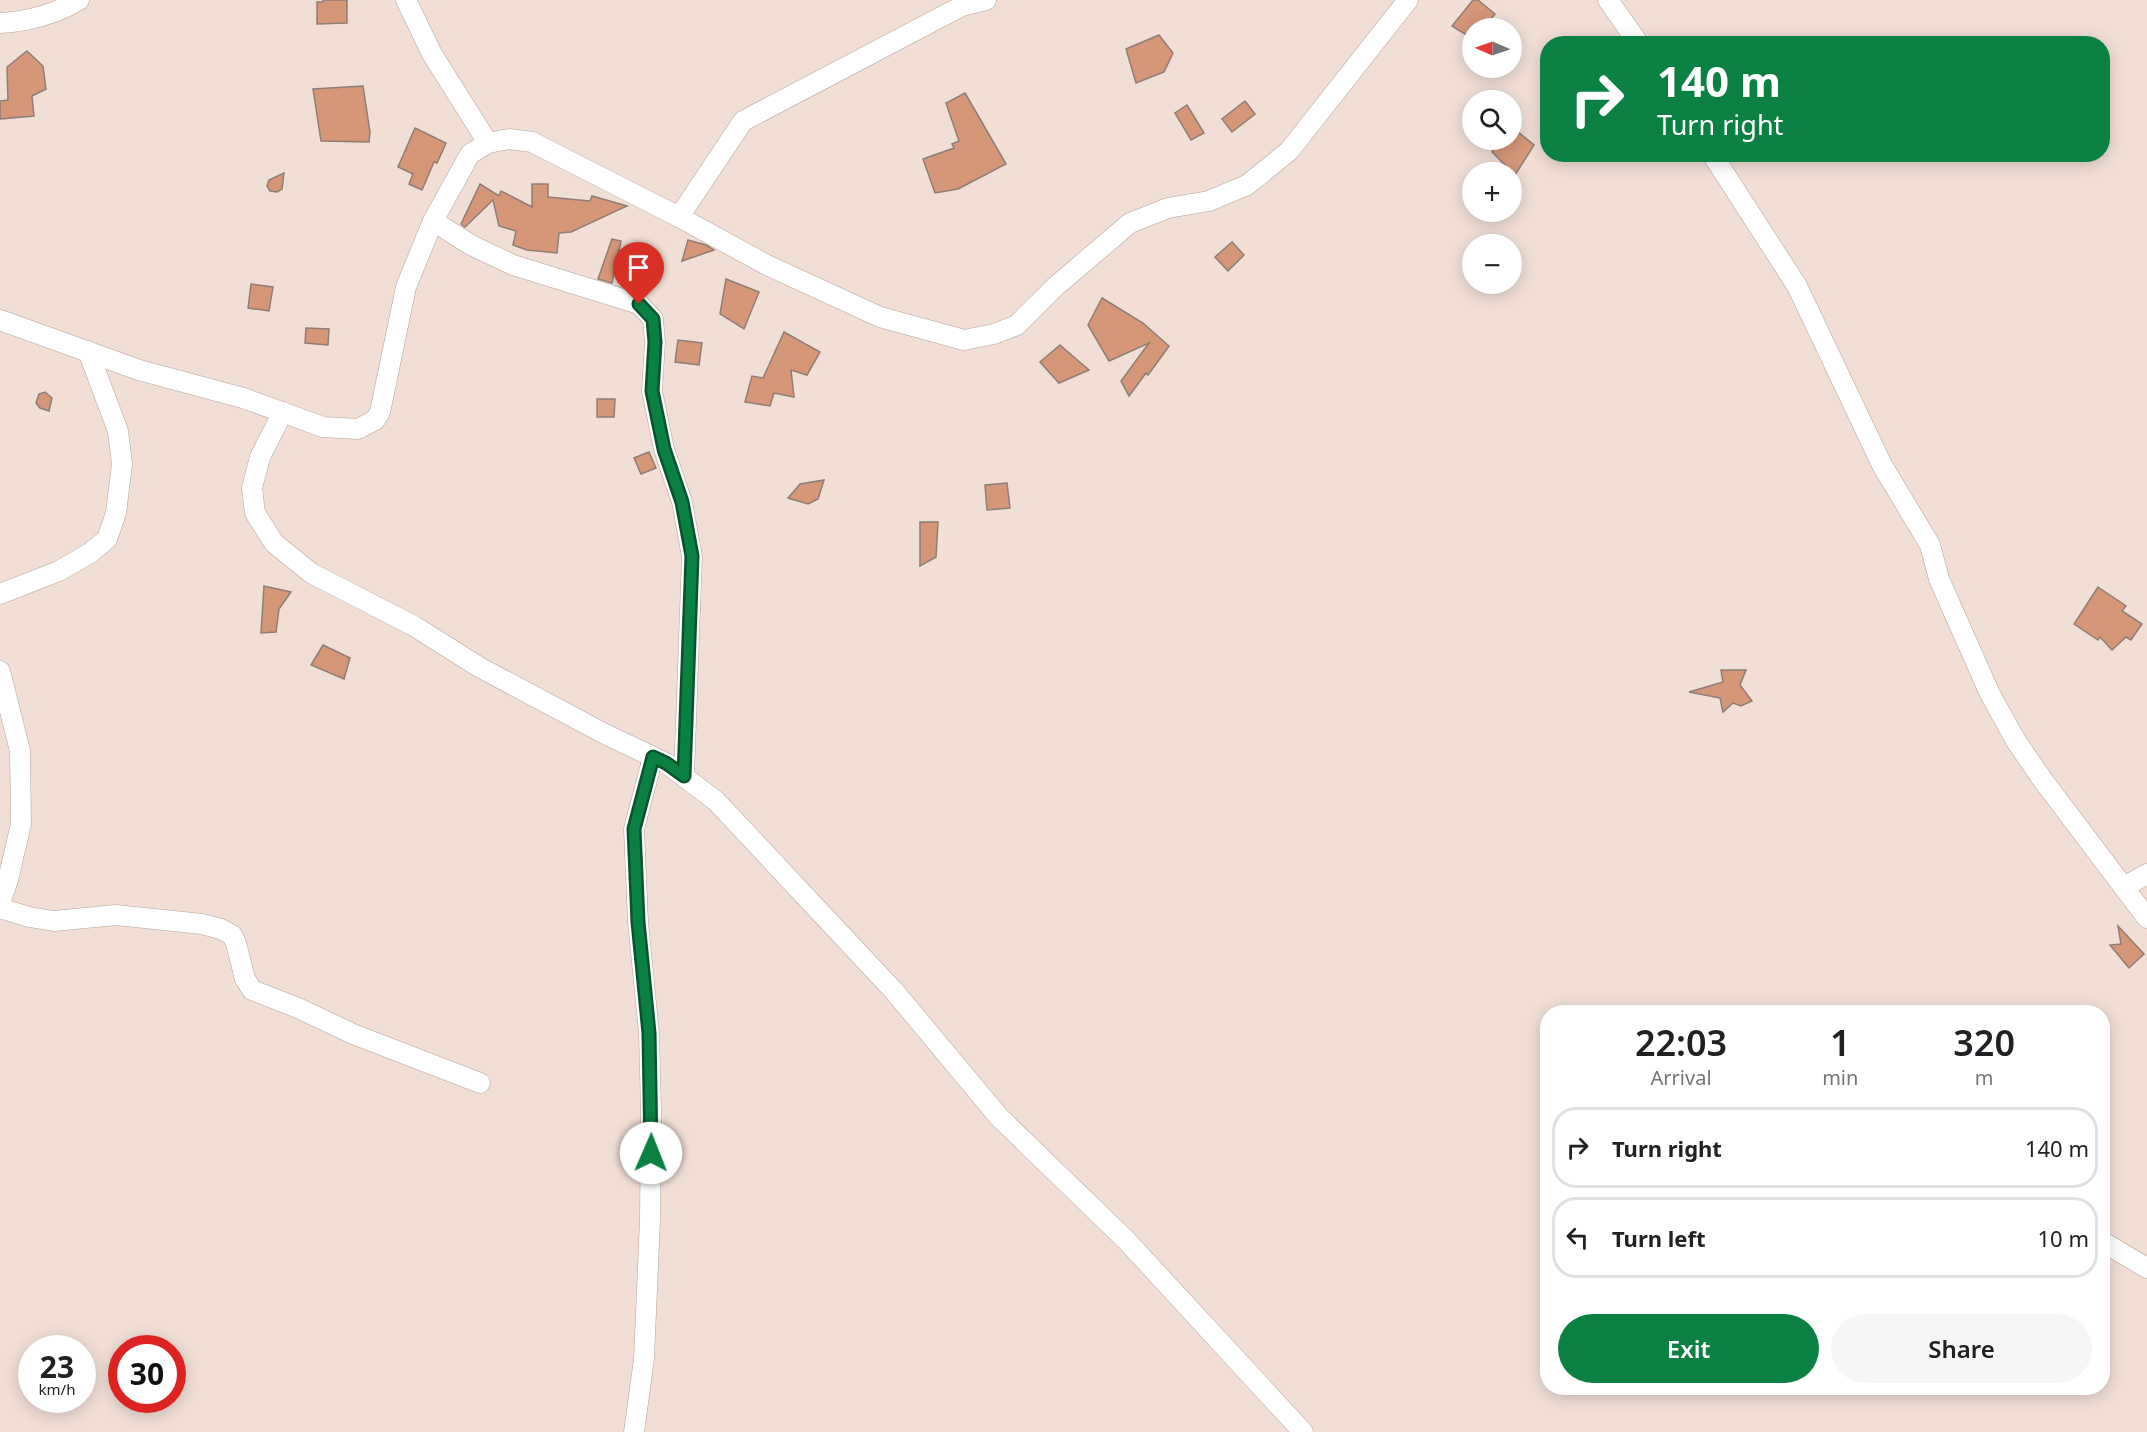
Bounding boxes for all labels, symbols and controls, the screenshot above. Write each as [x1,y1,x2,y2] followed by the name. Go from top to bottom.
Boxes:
[1462,18,1522,78] north arrow
[1462,18,1522,294] map controls
[1657,52,1781,109] text: 140 m
[1558,60,1636,138] icon: right
[1462,90,1522,150] button: search
[1657,106,1783,143] text: Turn right
[1462,162,1522,222] button: +
[1462,234,1522,294] button: −
[613,242,664,304] pin
[622,251,655,284] icon: arrive
[1635,1018,1727,1067] text: 22:03
[1830,1018,1851,1067] text: 1
[1953,1018,2015,1067] text: 320
[1651,1064,1712,1091] text: Arrival
[1822,1064,1858,1091] text: min
[1975,1064,1994,1091] text: m
[619,1121,683,1185] position arrow
[1561,1131,1594,1164] icon: right
[1612,1133,1722,1163] text: Turn right
[2025,1133,2089,1163] text: 140 m
[1561,1221,1594,1254] icon: left
[1612,1223,1706,1253] text: Turn left
[2038,1223,2089,1253] text: 10 m
[1558,1314,1819,1383] button: Exit
[1831,1314,2092,1383] button: Share
[108,1335,186,1413] speed limit sign: 30
[40,1346,74,1387] text: 23
[39,1379,75,1399] text: km/h

